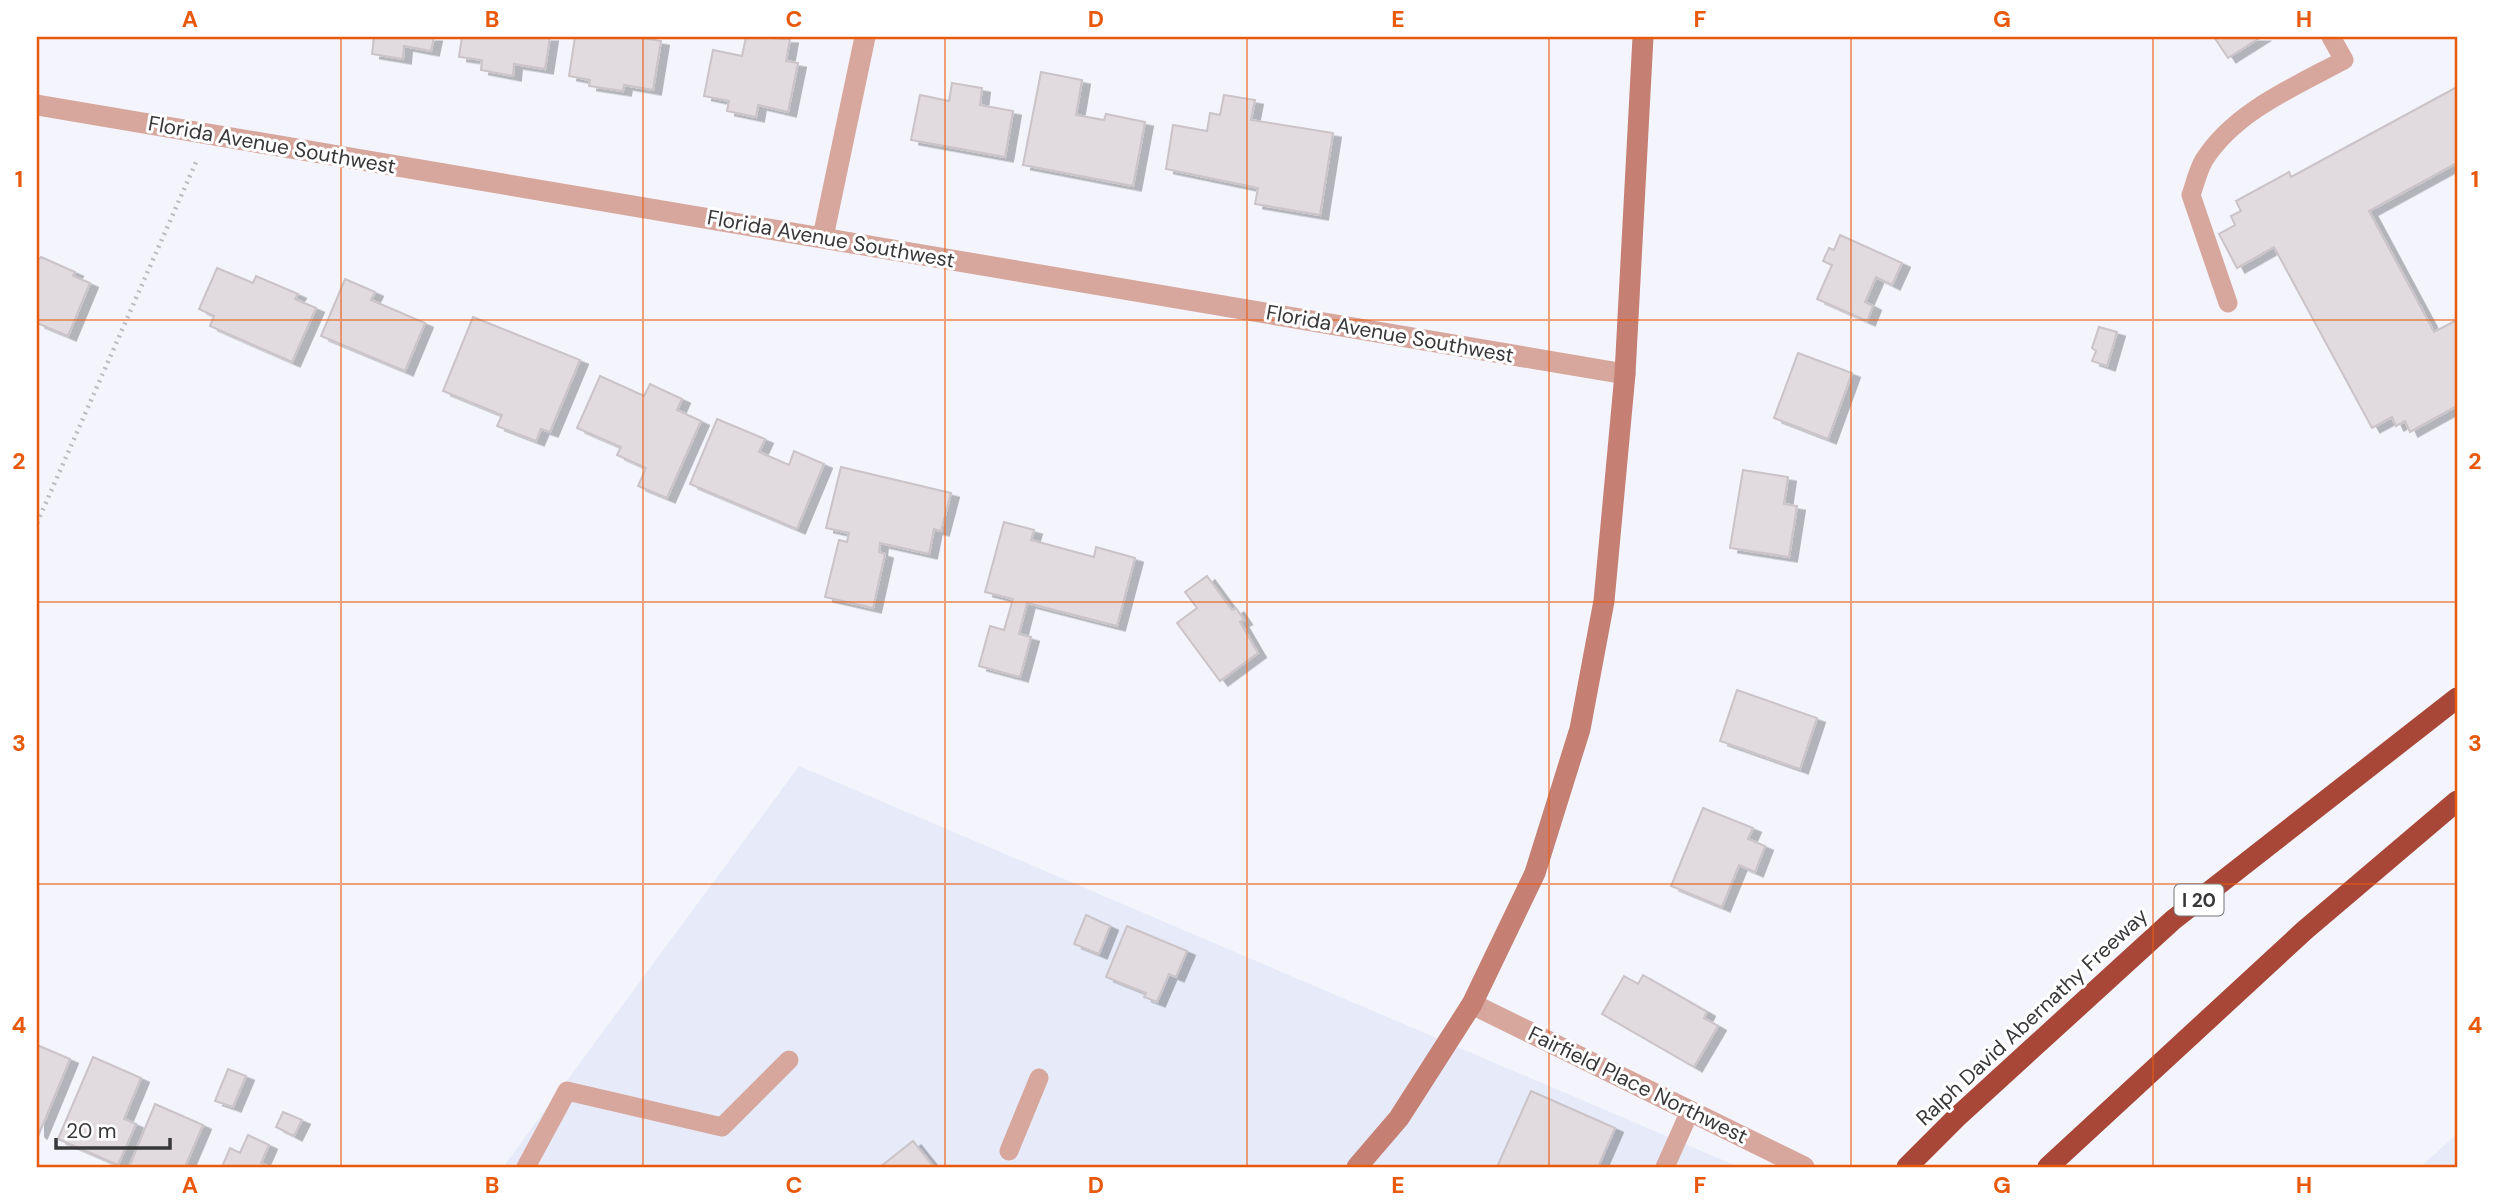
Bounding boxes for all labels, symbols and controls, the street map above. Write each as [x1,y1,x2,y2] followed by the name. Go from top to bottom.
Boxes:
[182,4,198,34] text: A
[485,4,499,34] text: B
[786,4,802,34] text: C
[1088,4,1104,34] text: D
[1391,4,1405,34] text: E
[1694,4,1707,34] text: F
[1993,4,2011,34] text: G
[2296,4,2312,34] text: H
[146,109,398,181] street label: Florida Avenue Southwest
[15,164,23,194] text: 1
[2471,164,2479,194] text: 1
[705,203,957,275] street label: Florida Avenue Southwest
[1264,298,1516,370] street label: Florida Avenue Southwest
[12,446,26,476] text: 2
[2468,446,2482,476] text: 2
[12,728,26,758] text: 3
[2468,728,2482,758] text: 3
[2174,885,2224,916] road number: I 20
[1910,902,2154,1132] street label: Ralph David Abernathy Freeway
[12,1010,27,1040] text: 4
[2468,1010,2483,1040] text: 4
[1524,1020,1752,1150] street label: Fairfield Place Northwest
[56,1106,170,1150] scale bar
[66,1117,117,1145] text: 20 m
[182,1170,198,1200] text: A
[485,1170,499,1200] text: B
[786,1170,802,1200] text: C
[1088,1170,1104,1200] text: D
[1391,1170,1405,1200] text: E
[1694,1170,1707,1200] text: F
[1993,1170,2011,1200] text: G
[2296,1170,2312,1200] text: H

